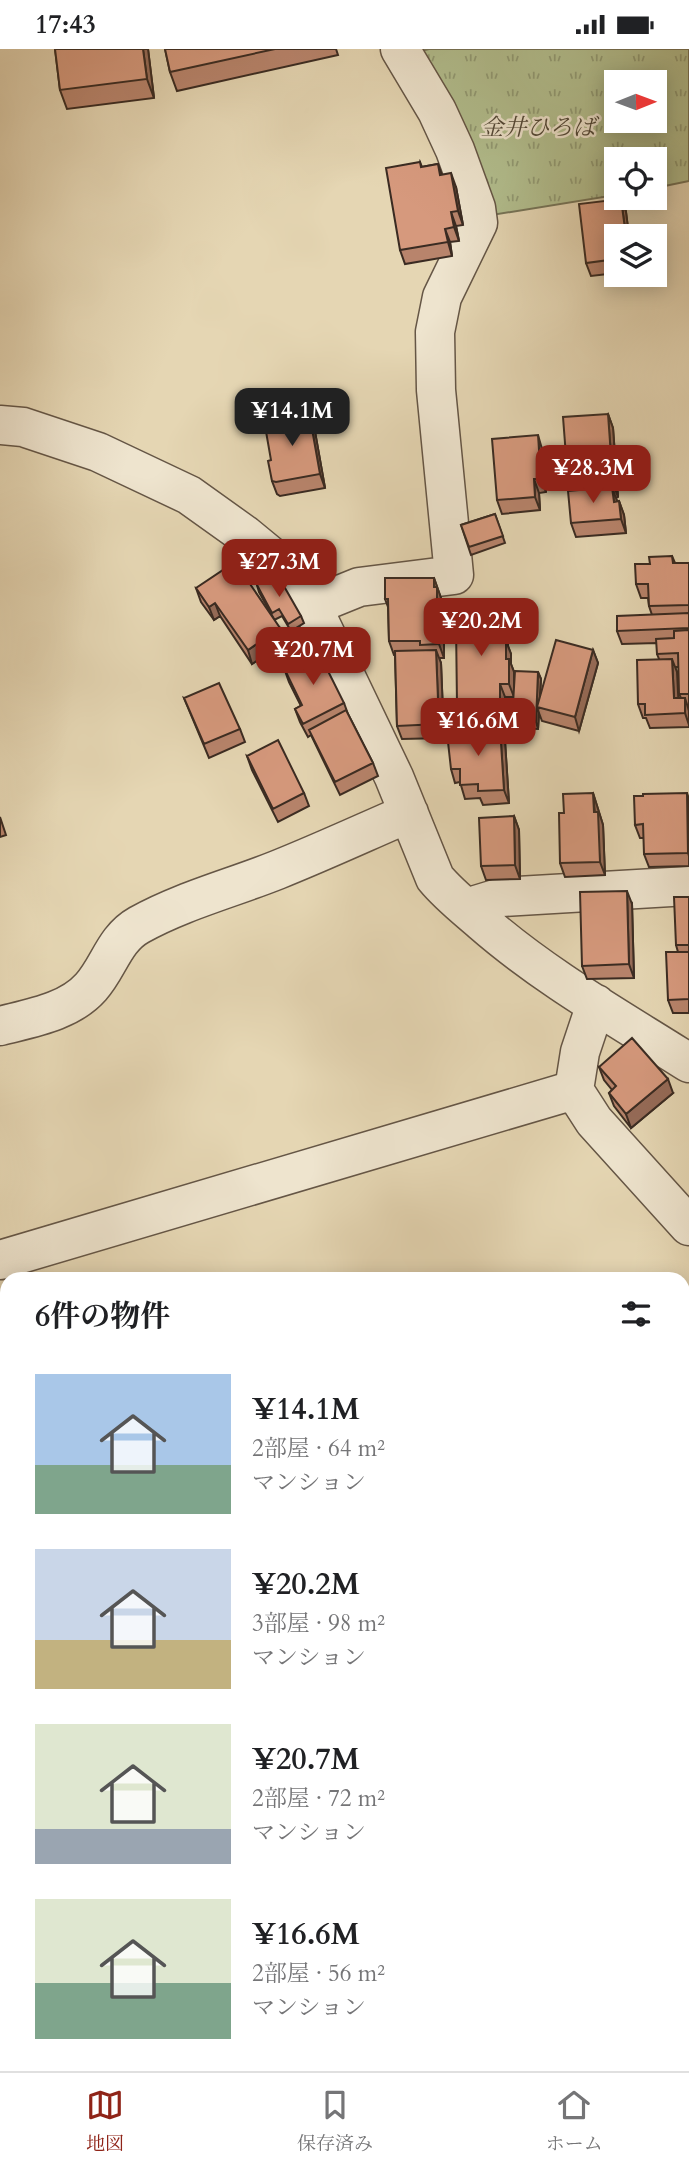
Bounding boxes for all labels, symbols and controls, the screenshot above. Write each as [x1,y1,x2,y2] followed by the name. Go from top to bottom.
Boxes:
[35,7,96,42] text: 17:43
[604,70,667,133] north arrow
[604,70,667,287] map controls
[481,112,600,143] park label: 金井ひろば
[604,147,667,210] button: locate
[604,224,667,287] button: layers
[235,389,349,448] pin: ¥14.1M
[251,395,333,426] text: ¥14.1M
[536,445,650,505] pin: ¥28.3M
[552,452,634,483] text: ¥28.3M
[222,539,336,599] pin: ¥27.3M
[238,546,320,577] text: ¥27.3M
[424,599,538,658] pin: ¥20.2M
[440,605,522,636] text: ¥20.2M
[256,627,370,687] pin: ¥20.7M
[272,634,354,665] text: ¥20.7M
[421,699,535,758] pin: ¥16.6M
[437,705,519,736] text: ¥16.6M
[617,1295,655,1333] icon: filters
[35,1296,170,1337] text: 6件の物件
[252,1389,360,1430] text: ¥14.1M
[91,1402,175,1486] icon: home
[252,1433,385,1464] text: 2部屋 · 64 m²
[252,1467,366,1498] text: マンション
[252,1564,360,1605] text: ¥20.2M
[91,1577,175,1661] icon: home
[252,1608,385,1639] text: 3部屋 · 98 m²
[252,1642,366,1673] text: マンション
[252,1739,360,1780] text: ¥20.7M
[91,1752,175,1836] icon: home
[252,1783,385,1814] text: 2部屋 · 72 m²
[252,1817,366,1848] text: マンション
[252,1914,360,1955] text: ¥16.6M
[91,1927,175,2011] icon: home
[252,1958,385,1989] text: 2部屋 · 56 m²
[252,1992,366,2023] text: マンション
[86,2086,124,2157] tab: 地図
[297,2086,373,2157] tab: 保存済み
[546,2086,603,2157] tab: ホーム

